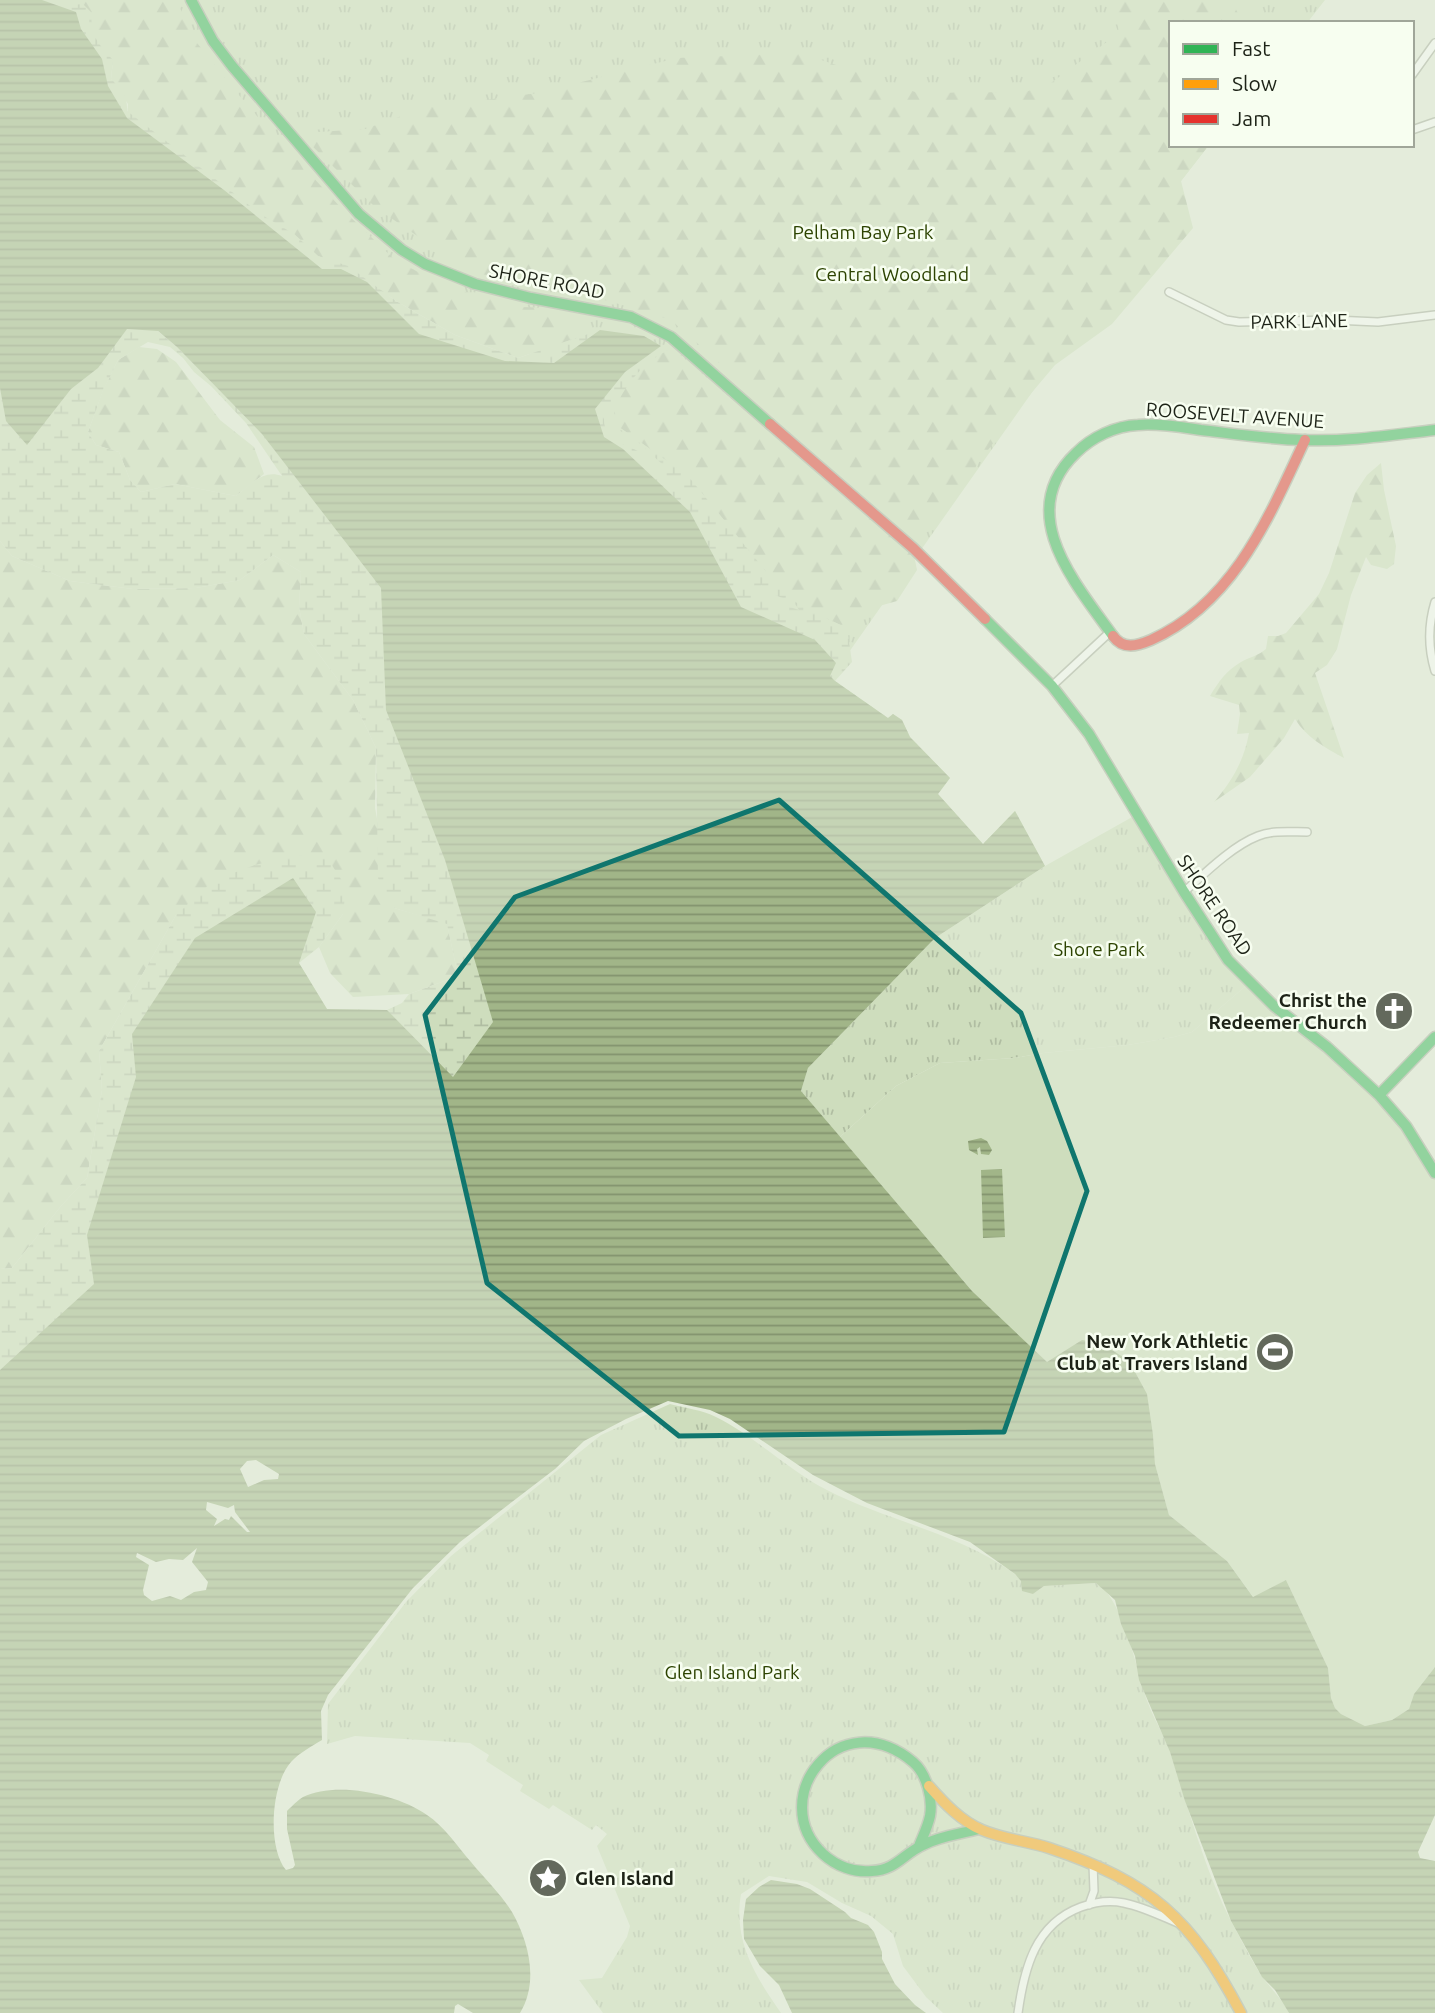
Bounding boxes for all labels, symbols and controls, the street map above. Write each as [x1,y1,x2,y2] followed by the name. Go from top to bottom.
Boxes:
[1169,21,1414,147] legend
[1232,36,1270,60] text: Fast
[1232,71,1277,95] text: Slow
[1232,106,1271,130] text: Jam
[793,221,934,243] park label: Pelham Bay Park
[487,259,607,303] street label: SHORE ROAD
[815,263,969,285] park label: Central Woodland
[1250,309,1348,333] street label: PARK LANE
[1145,398,1325,432] street label: ROOSEVELT AVENUE
[1173,850,1257,960] street label: SHORE ROAD
[1053,938,1145,960] park label: Shore Park
[1209,989,1367,1033] place label: Christ the Redeemer Church
[1373,990,1415,1032] church icon: Christ the Redeemer Church
[1056,1330,1248,1374] place label: New York Athletic Club at Travers Island
[1254,1331,1296,1373] sports icon: New York Athletic Club at Travers Island
[664,1661,800,1683] park label: Glen Island Park
[527,1857,569,1899] place icon: Glen Island
[575,1867,674,1889] place label: Glen Island

